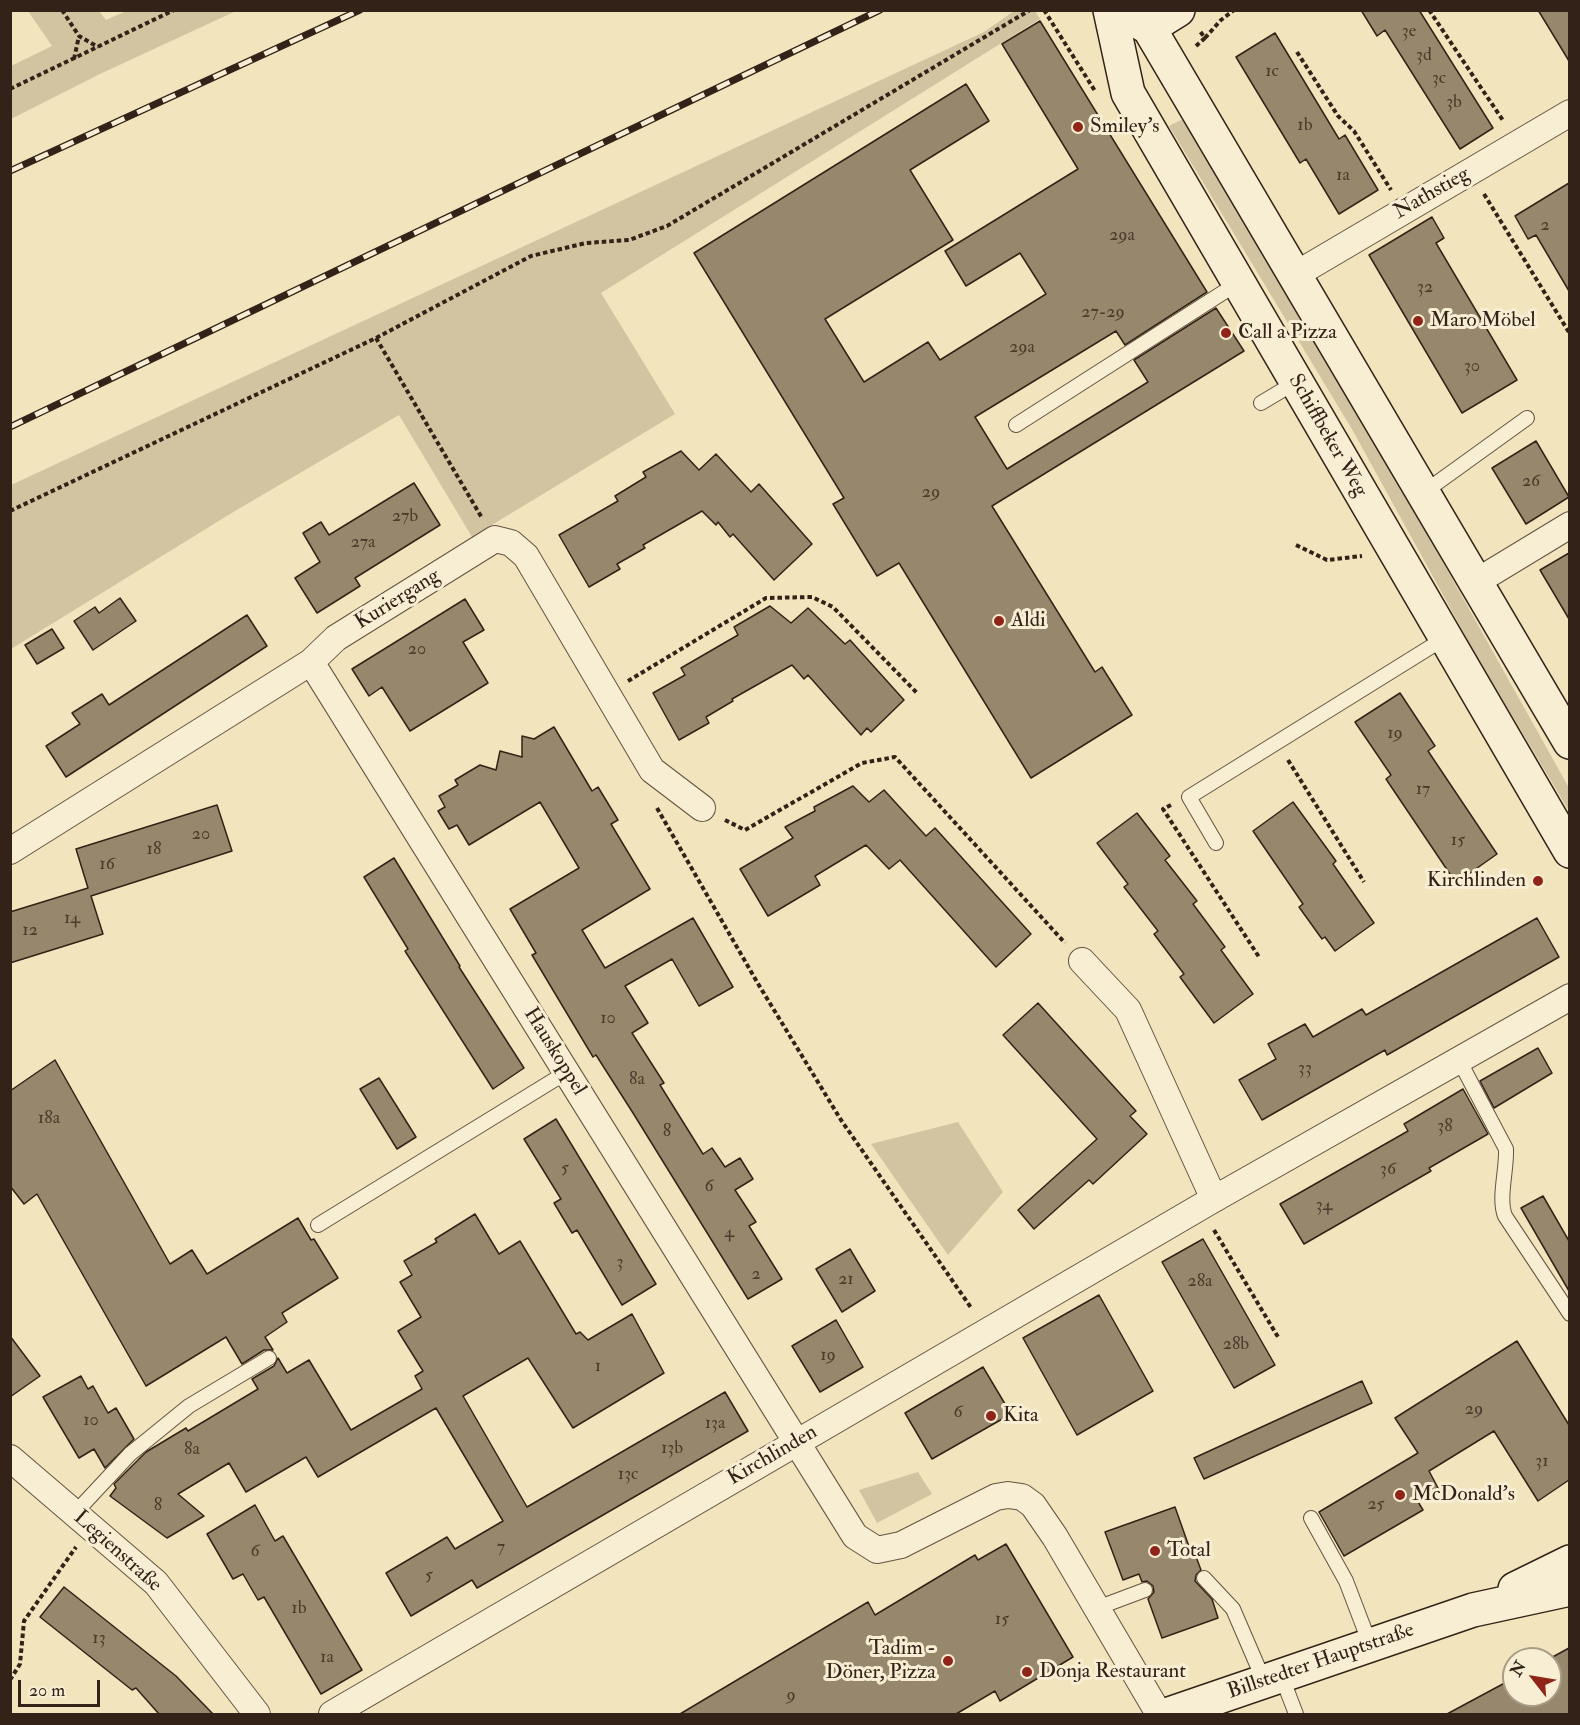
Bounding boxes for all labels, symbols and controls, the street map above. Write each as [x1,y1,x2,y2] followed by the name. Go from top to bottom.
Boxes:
[1402,21,1416,43] house number: 3e
[1416,45,1432,67] house number: 3d
[1265,61,1279,83] house number: 1c
[1432,68,1446,90] house number: 3c
[1446,92,1462,114] house number: 3b
[1090,114,1160,140] place label: Smiley's
[1297,115,1313,137] house number: 1b
[1071,120,1085,134] marker: Smiley's
[1390,162,1474,226] street label: Nathstieg
[1336,165,1350,187] house number: 1a
[1540,215,1550,237] house number: 2
[1109,225,1135,247] house number: 29a
[1417,277,1433,299] house number: 32
[1081,302,1125,324] house number: 27-29
[1430,308,1536,334] place label: Maro Möbel
[1411,314,1425,328] marker: Maro Möbel
[1238,320,1337,346] place label: Call a Pizza
[1219,326,1233,340] marker: Call a Pizza
[1009,337,1035,359] house number: 29a
[1464,356,1480,378] house number: 30
[1282,370,1372,502] street label: Schiffbeker Weg
[1522,471,1540,493] house number: 26
[922,482,940,504] house number: 29
[392,506,418,528] house number: 27b
[351,532,375,554] house number: 27a
[351,564,445,636] street label: Kuriergang
[1011,608,1046,634] place label: Aldi
[992,614,1006,628] marker: Aldi
[408,639,426,661] house number: 20
[1387,723,1403,745] house number: 19
[1416,779,1430,801] house number: 17
[192,824,210,846] house number: 20
[1451,830,1465,852] house number: 15
[147,839,161,861] house number: 18
[99,854,115,876] house number: 16
[1427,868,1526,894] place label: Kirchlinden
[1531,874,1545,888] marker: Kirchlinden
[64,908,80,930] house number: 14
[22,920,38,942] house number: 12
[517,1003,591,1101] street label: Hauskoppel
[600,1008,616,1030] house number: 10
[1298,1058,1312,1080] house number: 33
[629,1069,645,1091] house number: 8a
[38,1108,60,1130] house number: 18a
[1437,1116,1453,1138] house number: 38
[663,1121,671,1143] house number: 8
[561,1158,569,1180] house number: 5
[1380,1159,1396,1181] house number: 36
[704,1176,714,1198] house number: 6
[1316,1195,1332,1217] house number: 34
[724,1222,734,1244] house number: 4
[617,1252,623,1274] house number: 3
[751,1264,761,1286] house number: 2
[838,1269,854,1291] house number: 21
[1188,1271,1212,1293] house number: 28a
[1223,1334,1249,1356] house number: 28b
[820,1345,836,1367] house number: 19
[595,1356,601,1378] house number: 1
[1465,1399,1483,1421] house number: 29
[953,1402,963,1424] house number: 6
[1003,1403,1039,1429] place label: Kita
[984,1409,998,1423] marker: Kita
[83,1410,99,1432] house number: 10
[705,1413,725,1435] house number: 13a
[724,1420,822,1492] street label: Kirchlinden
[661,1438,683,1460] house number: 13b
[184,1439,200,1461] house number: 8a
[1535,1451,1549,1473] house number: 31
[618,1464,638,1486] house number: 13c
[1412,1482,1515,1508] place label: McDonald's
[1393,1488,1407,1502] marker: McDonald's
[1368,1494,1384,1516] house number: 25
[154,1495,162,1517] house number: 8
[68,1506,166,1598] street label: Legienstraße
[497,1537,505,1559] house number: 7
[1167,1538,1211,1564] place label: Total
[250,1541,260,1563] house number: 6
[1148,1544,1162,1558] marker: Total
[425,1565,433,1587] house number: 5
[291,1598,307,1620] house number: 1b
[995,1609,1009,1631] house number: 15
[1224,1618,1418,1706] street label: Billstedter Hauptstraße
[92,1628,106,1650] house number: 13
[826,1636,936,1686] place label: Tadim - Döner, Pizza
[320,1647,334,1669] house number: 1a
[1502,1647,1562,1707] north arrow
[941,1654,955,1668] marker: Tadim - Döner, Pizza
[1506,1657,1531,1680] text: N
[1039,1659,1186,1685] place label: Donja Restaurant
[1020,1665,1034,1679] marker: Donja Restaurant
[21,1668,104,1706] scale bar
[29,1679,65,1702] text: 20 m
[786,1685,796,1707] house number: 9

